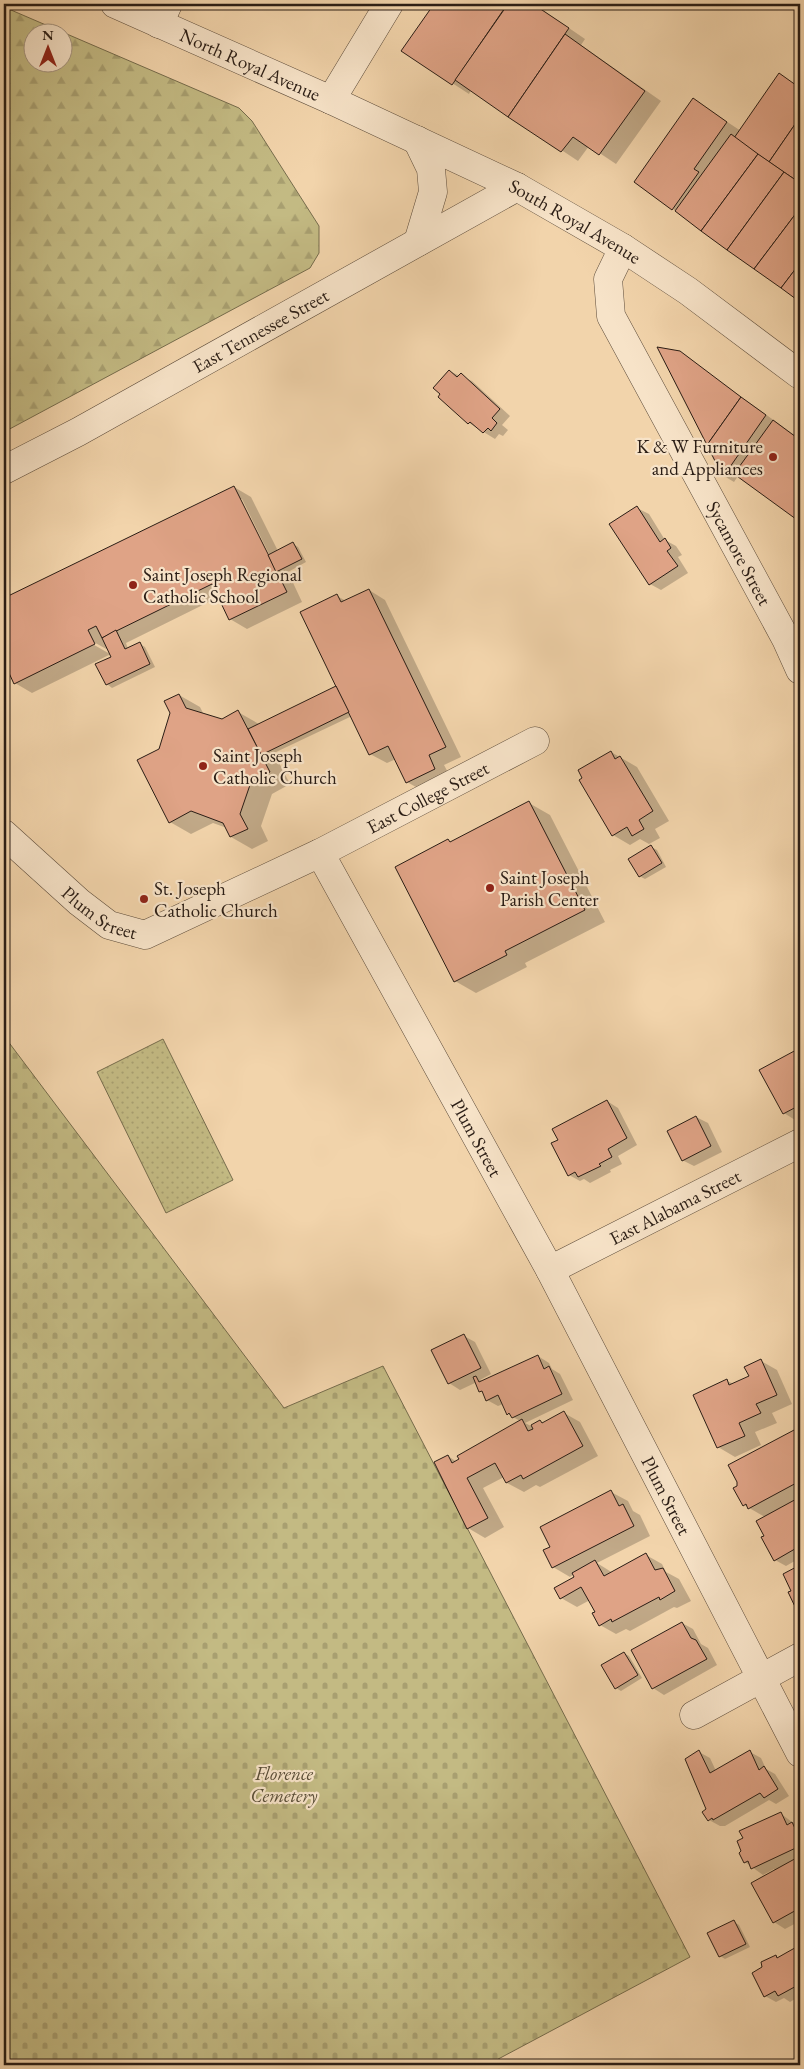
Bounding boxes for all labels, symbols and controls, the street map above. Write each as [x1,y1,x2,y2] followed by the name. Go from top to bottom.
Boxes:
[22,22,72,72] north arrow
[176,22,324,107] street label: North Royal Avenue
[42,26,54,44] text: N
[505,173,646,270] street label: South Royal Avenue
[188,283,333,379] street label: East Tennessee Street
[636,434,763,481] place label: K & W Furniture and Appliances
[767,451,779,463] marker: K & W Furniture and Appliances
[700,496,777,610] street label: Sycamore Street
[143,562,302,609] place label: Saint Joseph Regional Catholic School
[127,579,139,591] marker: Saint Joseph Regional Catholic School
[213,743,337,790] place label: Saint Joseph Catholic Church
[363,755,493,839] street label: East College Street
[197,760,209,772] marker: Saint Joseph Catholic Church
[500,865,599,912] place label: Saint Joseph Parish Center
[154,876,278,923] place label: St. Joseph Catholic Church
[56,880,140,945] street label: Plum Street
[484,882,496,894] marker: Saint Joseph Parish Center
[138,893,150,905] marker: St. Joseph Catholic Church
[445,1094,508,1181] street label: Plum Street
[605,1163,745,1251] street label: East Alabama Street
[635,1452,697,1539] street label: Plum Street
[251,1761,318,1808] park label: Florence Cemetery

